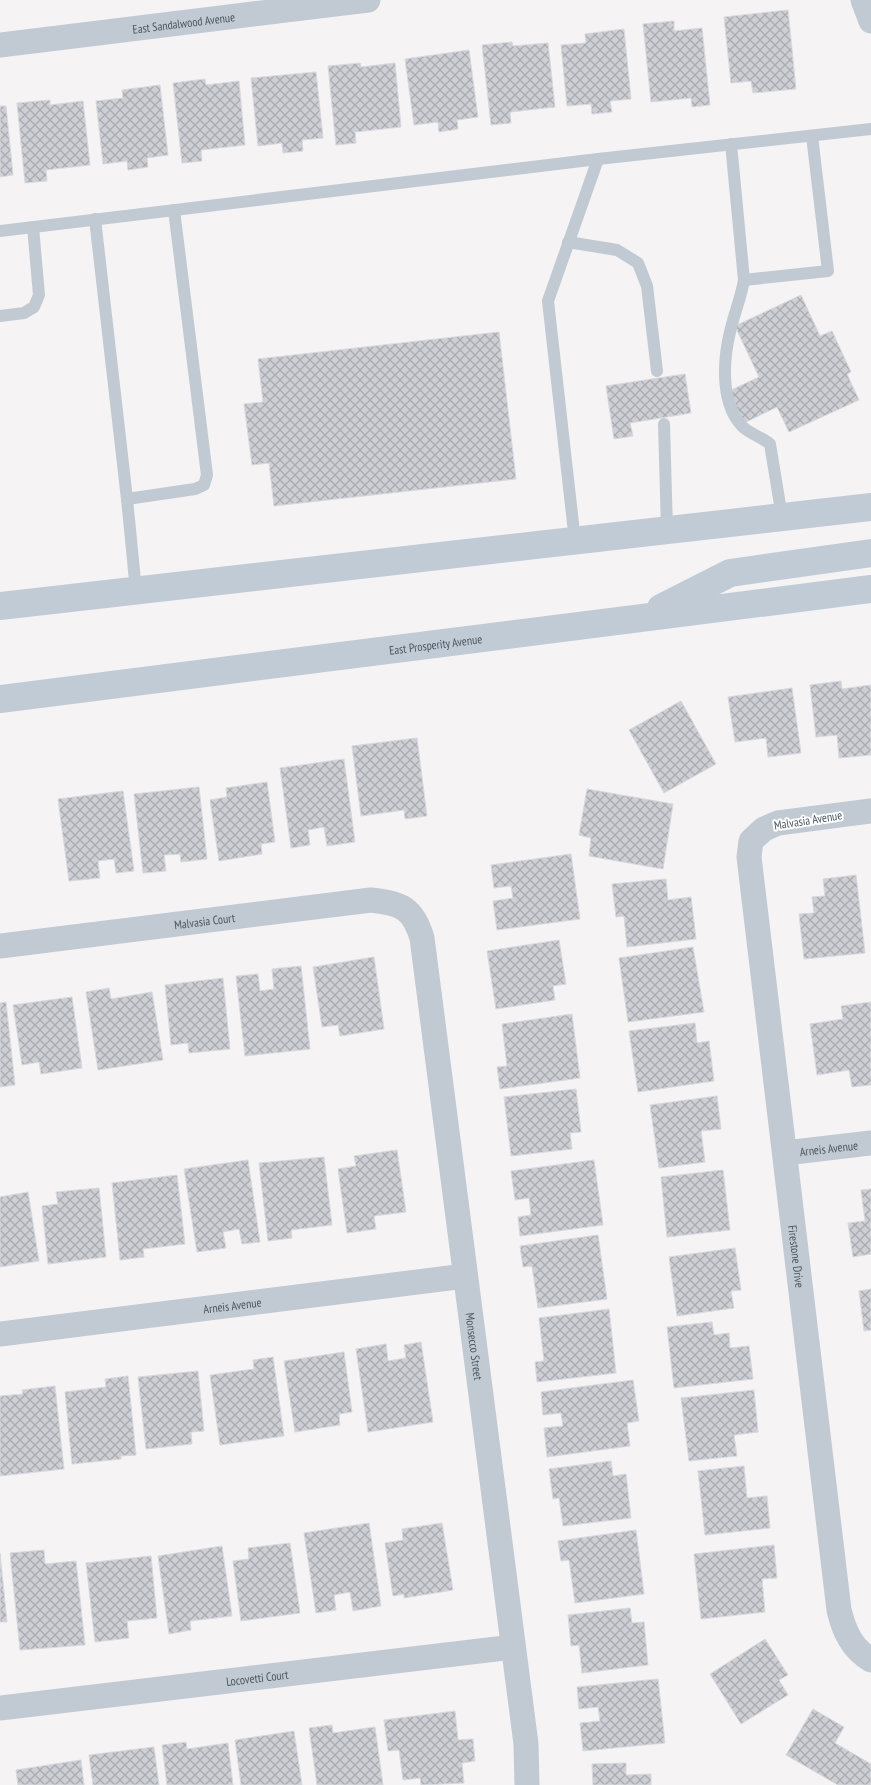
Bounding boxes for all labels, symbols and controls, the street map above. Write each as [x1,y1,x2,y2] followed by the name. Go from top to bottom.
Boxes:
[132,9,236,36] street label: East Sandalwood Avenue
[388,631,483,657] street label: East Prosperity Avenue
[773,807,843,833] street label: Malvasia Avenue
[173,909,236,932] street label: Malvasia Court
[799,1137,859,1159] street label: Arneis Avenue
[786,1224,808,1289] street label: Firestone Drive
[202,1294,262,1316] street label: Arneis Avenue
[463,1312,487,1382] street label: Monsecco Street
[225,1666,290,1689] street label: Locovetti Court

